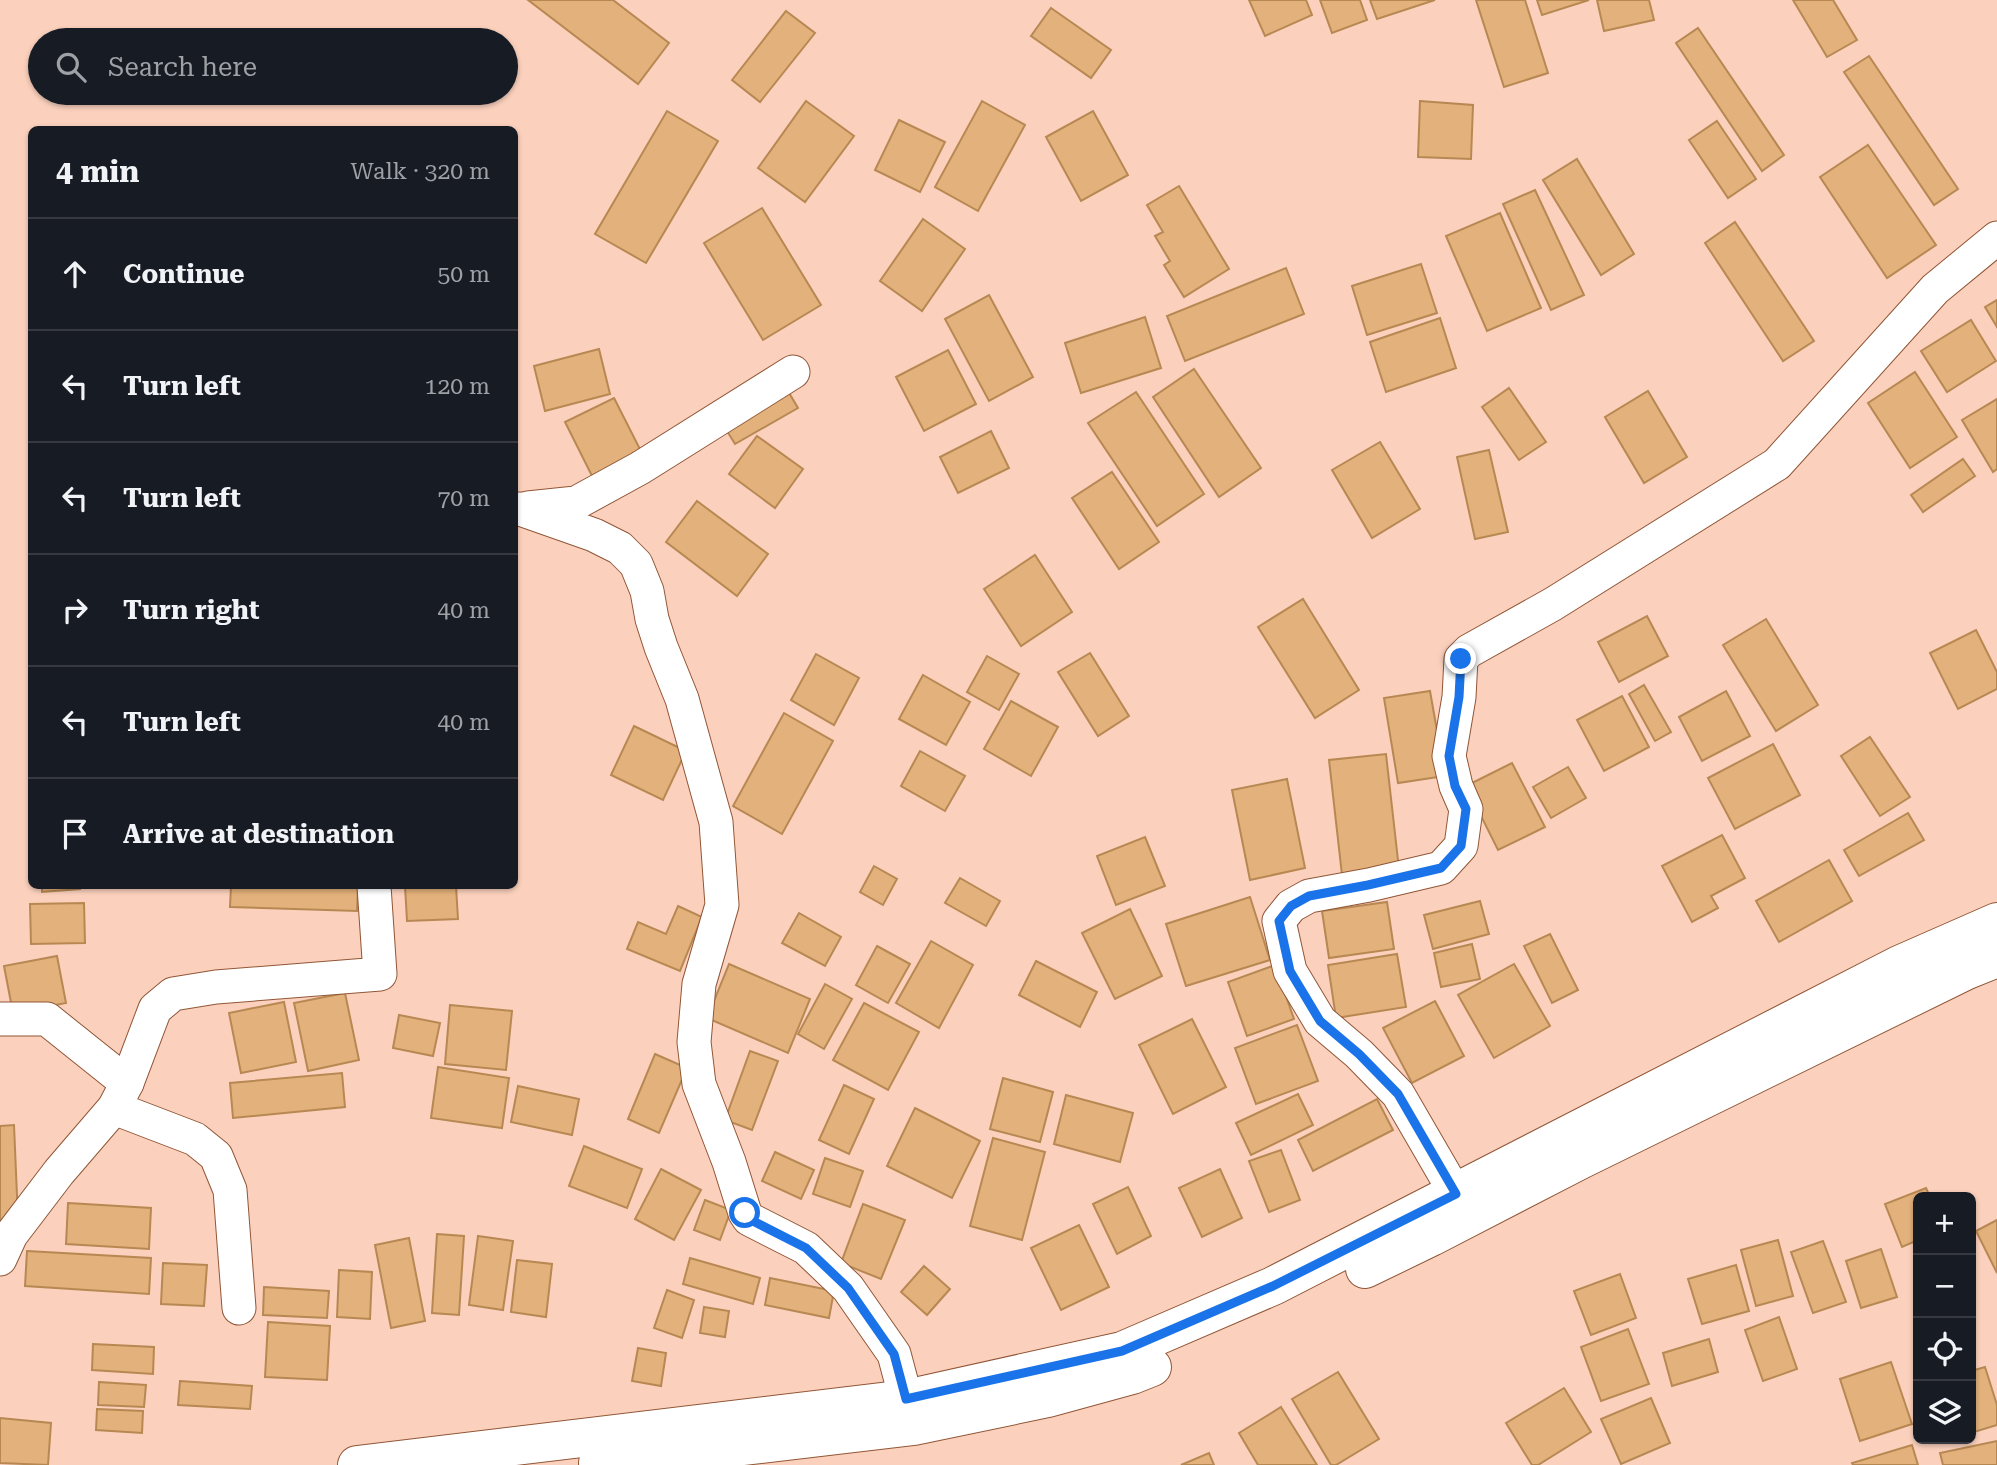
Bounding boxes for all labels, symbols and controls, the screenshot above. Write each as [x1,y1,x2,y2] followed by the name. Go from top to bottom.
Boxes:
[28,28,518,105] search box
[52,48,90,86] icon: search
[108,52,257,82] text: Search here
[56,154,139,189] text: 4 min
[351,158,490,185] text: Walk · 320 m
[56,255,94,293] icon: ahead
[123,259,245,289] text: Continue
[437,261,490,288] text: 50 m
[56,367,94,405] icon: left
[123,371,241,401] text: Turn left
[425,373,490,400] text: 120 m
[56,479,94,517] icon: left
[123,483,241,513] text: Turn left
[437,485,490,512] text: 70 m
[56,591,94,629] icon: right
[123,595,259,625] text: Turn right
[437,597,490,624] text: 40 m
[1445,643,1476,674] route end
[56,703,94,741] icon: left
[123,707,241,737] text: Turn left
[437,709,490,736] text: 40 m
[56,815,94,853] icon: arrive
[123,819,394,849] text: Arrive at destination
[1913,1192,1976,1444] map controls
[1913,1192,1976,1255] button: +
[729,1197,760,1228] route start
[1913,1255,1976,1318] button: −
[1913,1318,1976,1381] button: locate
[1913,1381,1976,1444] button: layers

